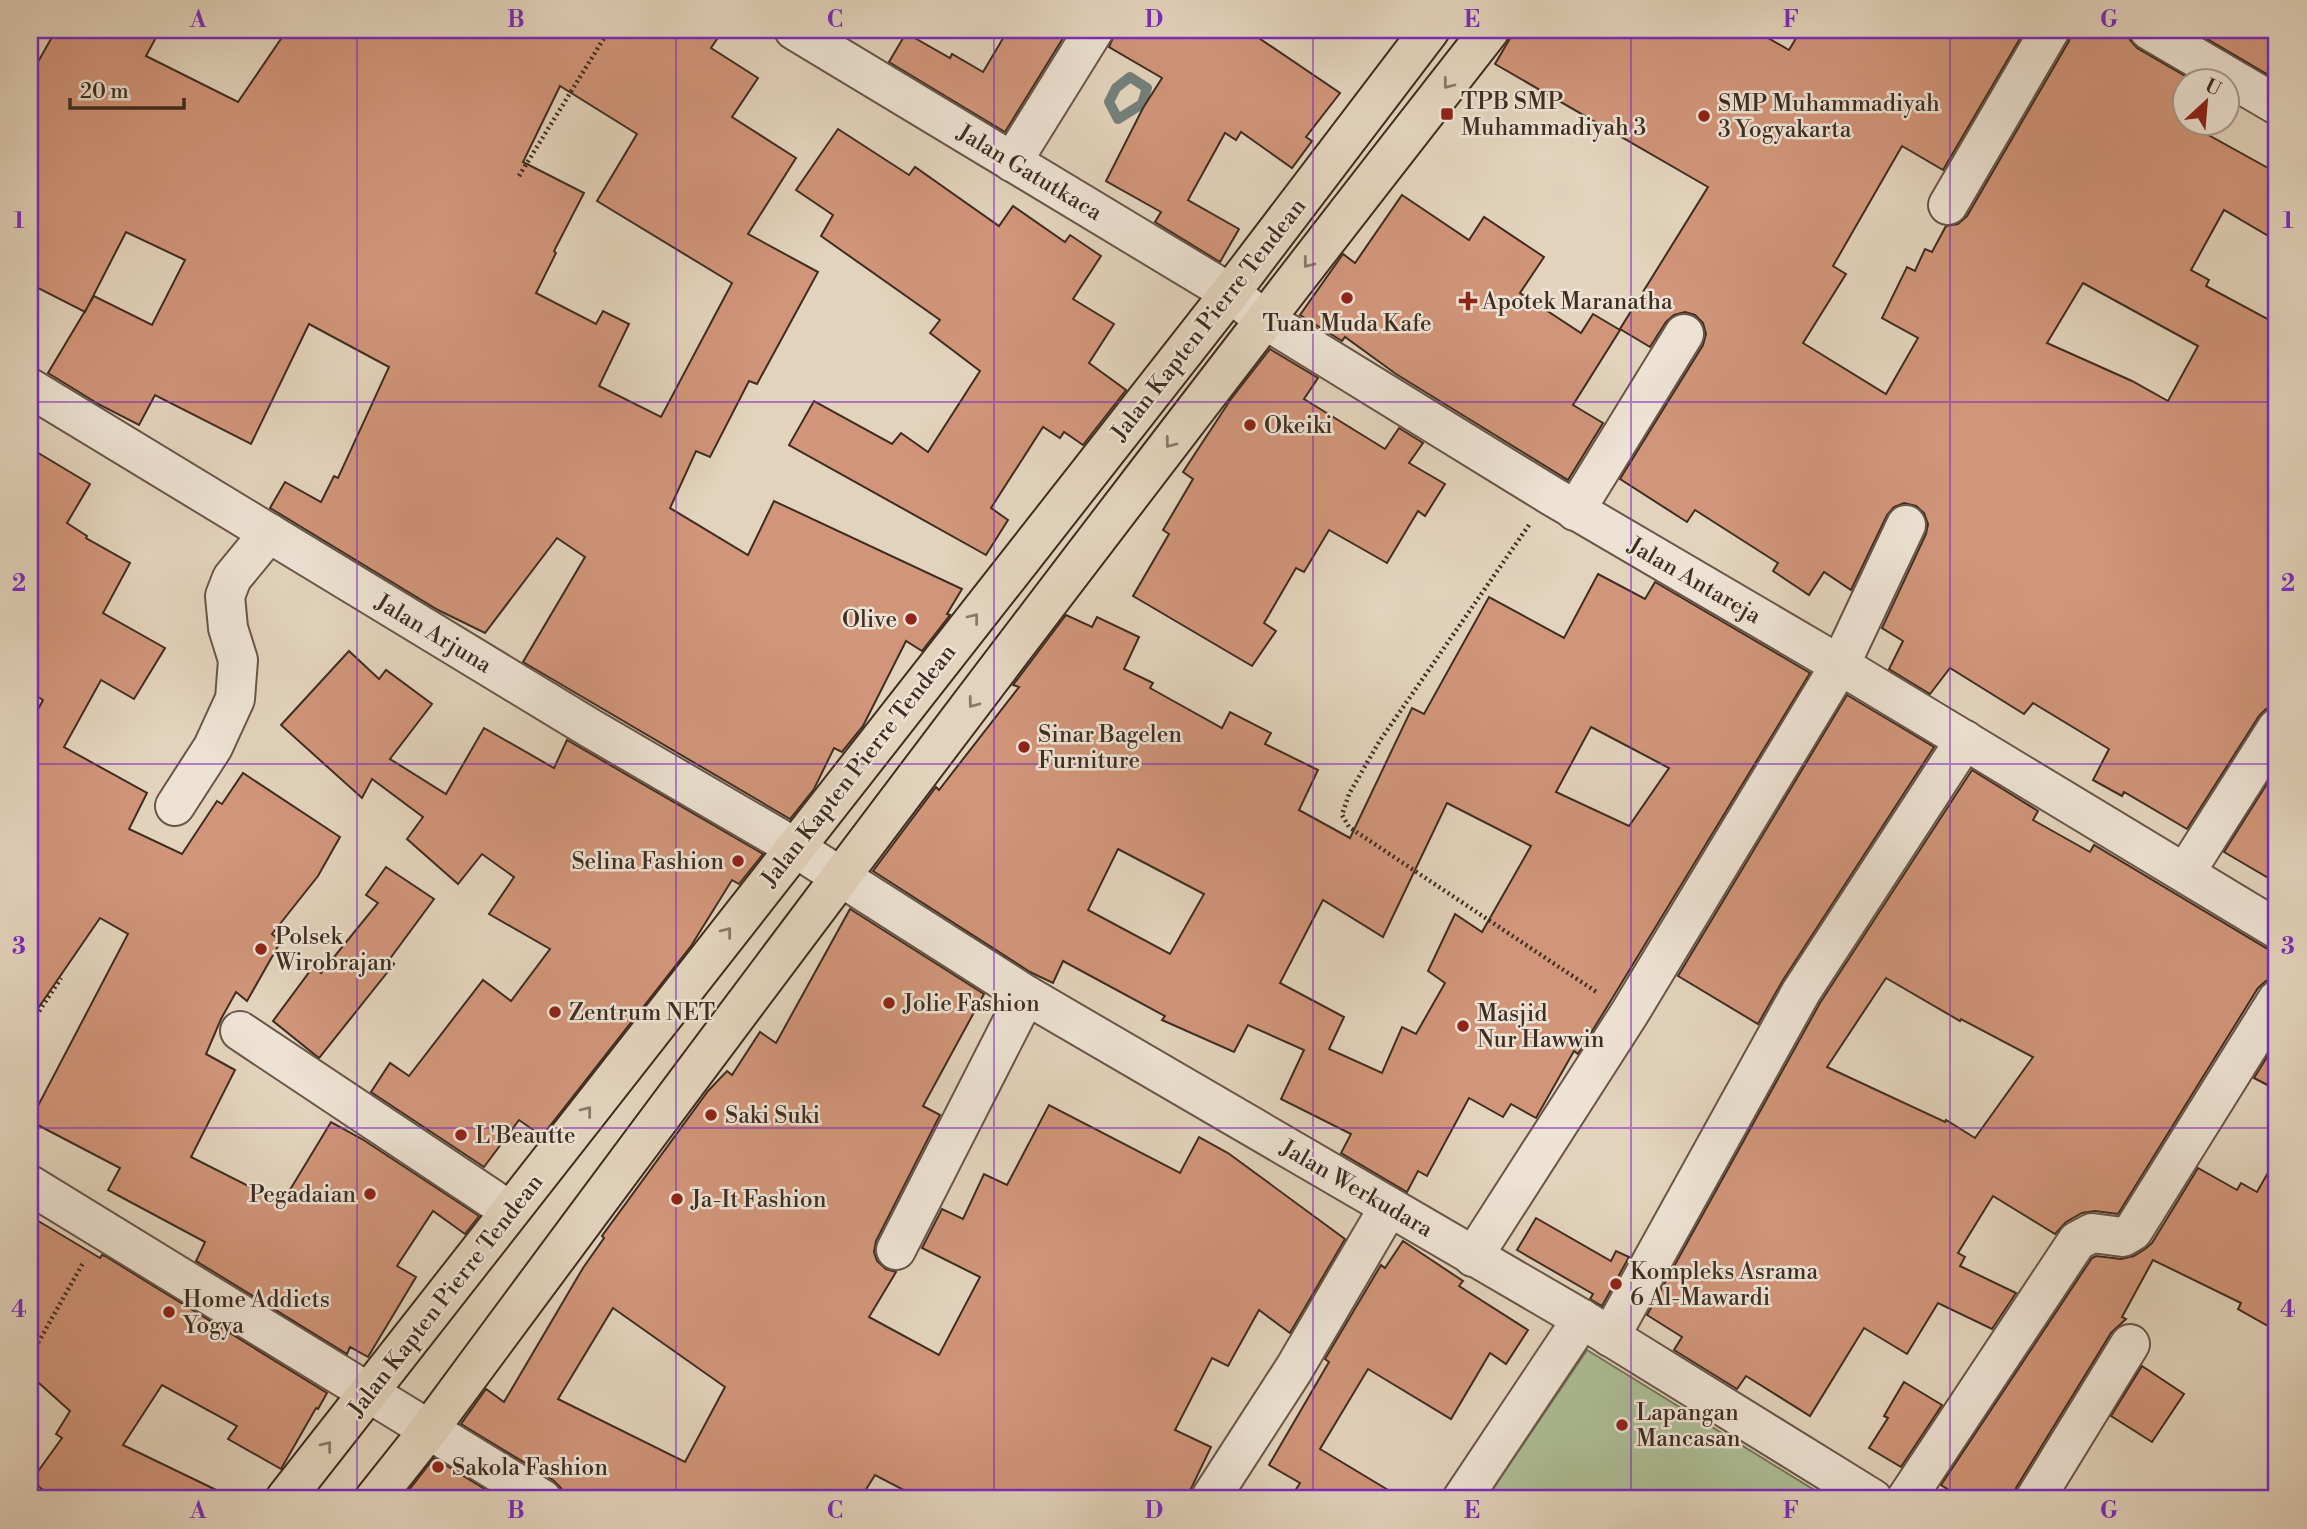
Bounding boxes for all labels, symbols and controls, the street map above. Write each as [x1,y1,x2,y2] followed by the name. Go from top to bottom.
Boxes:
[189,6,207,34] text: A
[507,6,525,34] text: B
[827,6,843,34] text: C
[1145,6,1163,34] text: D
[1464,6,1480,34] text: E
[1783,6,1799,34] text: F
[2100,6,2118,34] text: G
[70,66,184,110] scale bar
[2170,66,2240,136] north arrow
[2201,74,2225,102] text: U
[1444,76,1457,88] one-way arrow
[80,79,129,105] text: 20 m
[1461,88,1646,142] place label: TPB SMP Muhammadiyah 3
[1718,90,1940,144] place label: SMP Muhammadiyah 3 Yogyakarta
[1439,106,1455,122] marker: TPB SMP Muhammadiyah 3
[1696,108,1712,124] marker: SMP Muhammadiyah 3 Yogyakarta
[951,118,1107,227] street label: Jalan Gatutkaca
[1105,193,1312,447] street label: Jalan Kapten Pierre Tendean
[13,207,25,235] text: 1
[2282,207,2294,235] text: 1
[1304,254,1316,267] one-way arrow
[1481,288,1673,316] place label: Apotek Maranatha
[1339,290,1355,306] marker: Tuan Muda Kafe
[1460,293,1476,309] marker: Apotek Maranatha
[1262,310,1432,338] place label: Tuan Muda Kafe
[1264,412,1333,440] place label: Okeiki
[1242,417,1258,433] marker: Okeiki
[1165,435,1178,448] one-way arrow
[1622,531,1766,630] street label: Jalan Antareja
[12,570,26,598] text: 2
[2281,570,2295,598] text: 2
[369,588,497,680] street label: Jalan Arjuna
[842,606,897,634] place label: Olive
[903,611,919,627] marker: Olive
[965,614,978,626] one-way arrow
[755,639,962,893] street label: Jalan Kapten Pierre Tendean
[968,695,981,707] one-way arrow
[1038,721,1182,775] place label: Sinar Bagelen Furniture
[1016,739,1032,755] marker: Sinar Bagelen Furniture
[571,848,724,876] place label: Selina Fashion
[730,853,746,869] marker: Selina Fashion
[274,923,393,977] place label: Polsek Wirobrajan
[719,927,732,940] one-way arrow
[12,933,26,961] text: 3
[2281,933,2295,961] text: 3
[253,941,269,957] marker: Polsek Wirobrajan
[902,990,1040,1018] place label: Jolie Fashion
[881,995,897,1011] marker: Jolie Fashion
[569,999,715,1027] place label: Zentrum NET
[1477,1000,1605,1054] place label: Masjid Nur Hawwin
[547,1004,563,1020] marker: Zentrum NET
[1455,1018,1471,1034] marker: Masjid Nur Hawwin
[725,1102,820,1130] place label: Saki Suki
[579,1107,592,1119] one-way arrow
[703,1107,719,1123] marker: Saki Suki
[475,1122,576,1150] place label: L'Beautte
[453,1127,469,1143] marker: L'Beautte
[1275,1134,1438,1244] street label: Jalan Werkudara
[342,1169,549,1423] street label: Jalan Kapten Pierre Tendean
[249,1181,356,1209] place label: Pegadaian
[362,1186,378,1202] marker: Pegadaian
[690,1186,827,1214] place label: Ja-It Fashion
[669,1191,685,1207] marker: Ja-It Fashion
[1630,1258,1819,1312] place label: Kompleks Asrama 6 Al-Mawardi
[1608,1276,1624,1292] marker: Kompleks Asrama 6 Al-Mawardi
[182,1286,330,1340] place label: Home Addicts Yogya
[11,1296,27,1324] text: 4
[2280,1296,2296,1324] text: 4
[161,1304,177,1320] marker: Home Addicts Yogya
[1636,1399,1741,1453] place label: Lapangan Mancasan
[1614,1417,1630,1433] marker: Lapangan Mancasan
[319,1441,332,1453] one-way arrow
[452,1454,608,1482] place label: Sakola Fashion
[430,1459,446,1475] marker: Sakola Fashion
[189,1497,207,1525] text: A
[507,1497,525,1525] text: B
[827,1497,843,1525] text: C
[1145,1497,1163,1525] text: D
[1464,1497,1480,1525] text: E
[1783,1497,1799,1525] text: F
[2100,1497,2118,1525] text: G

